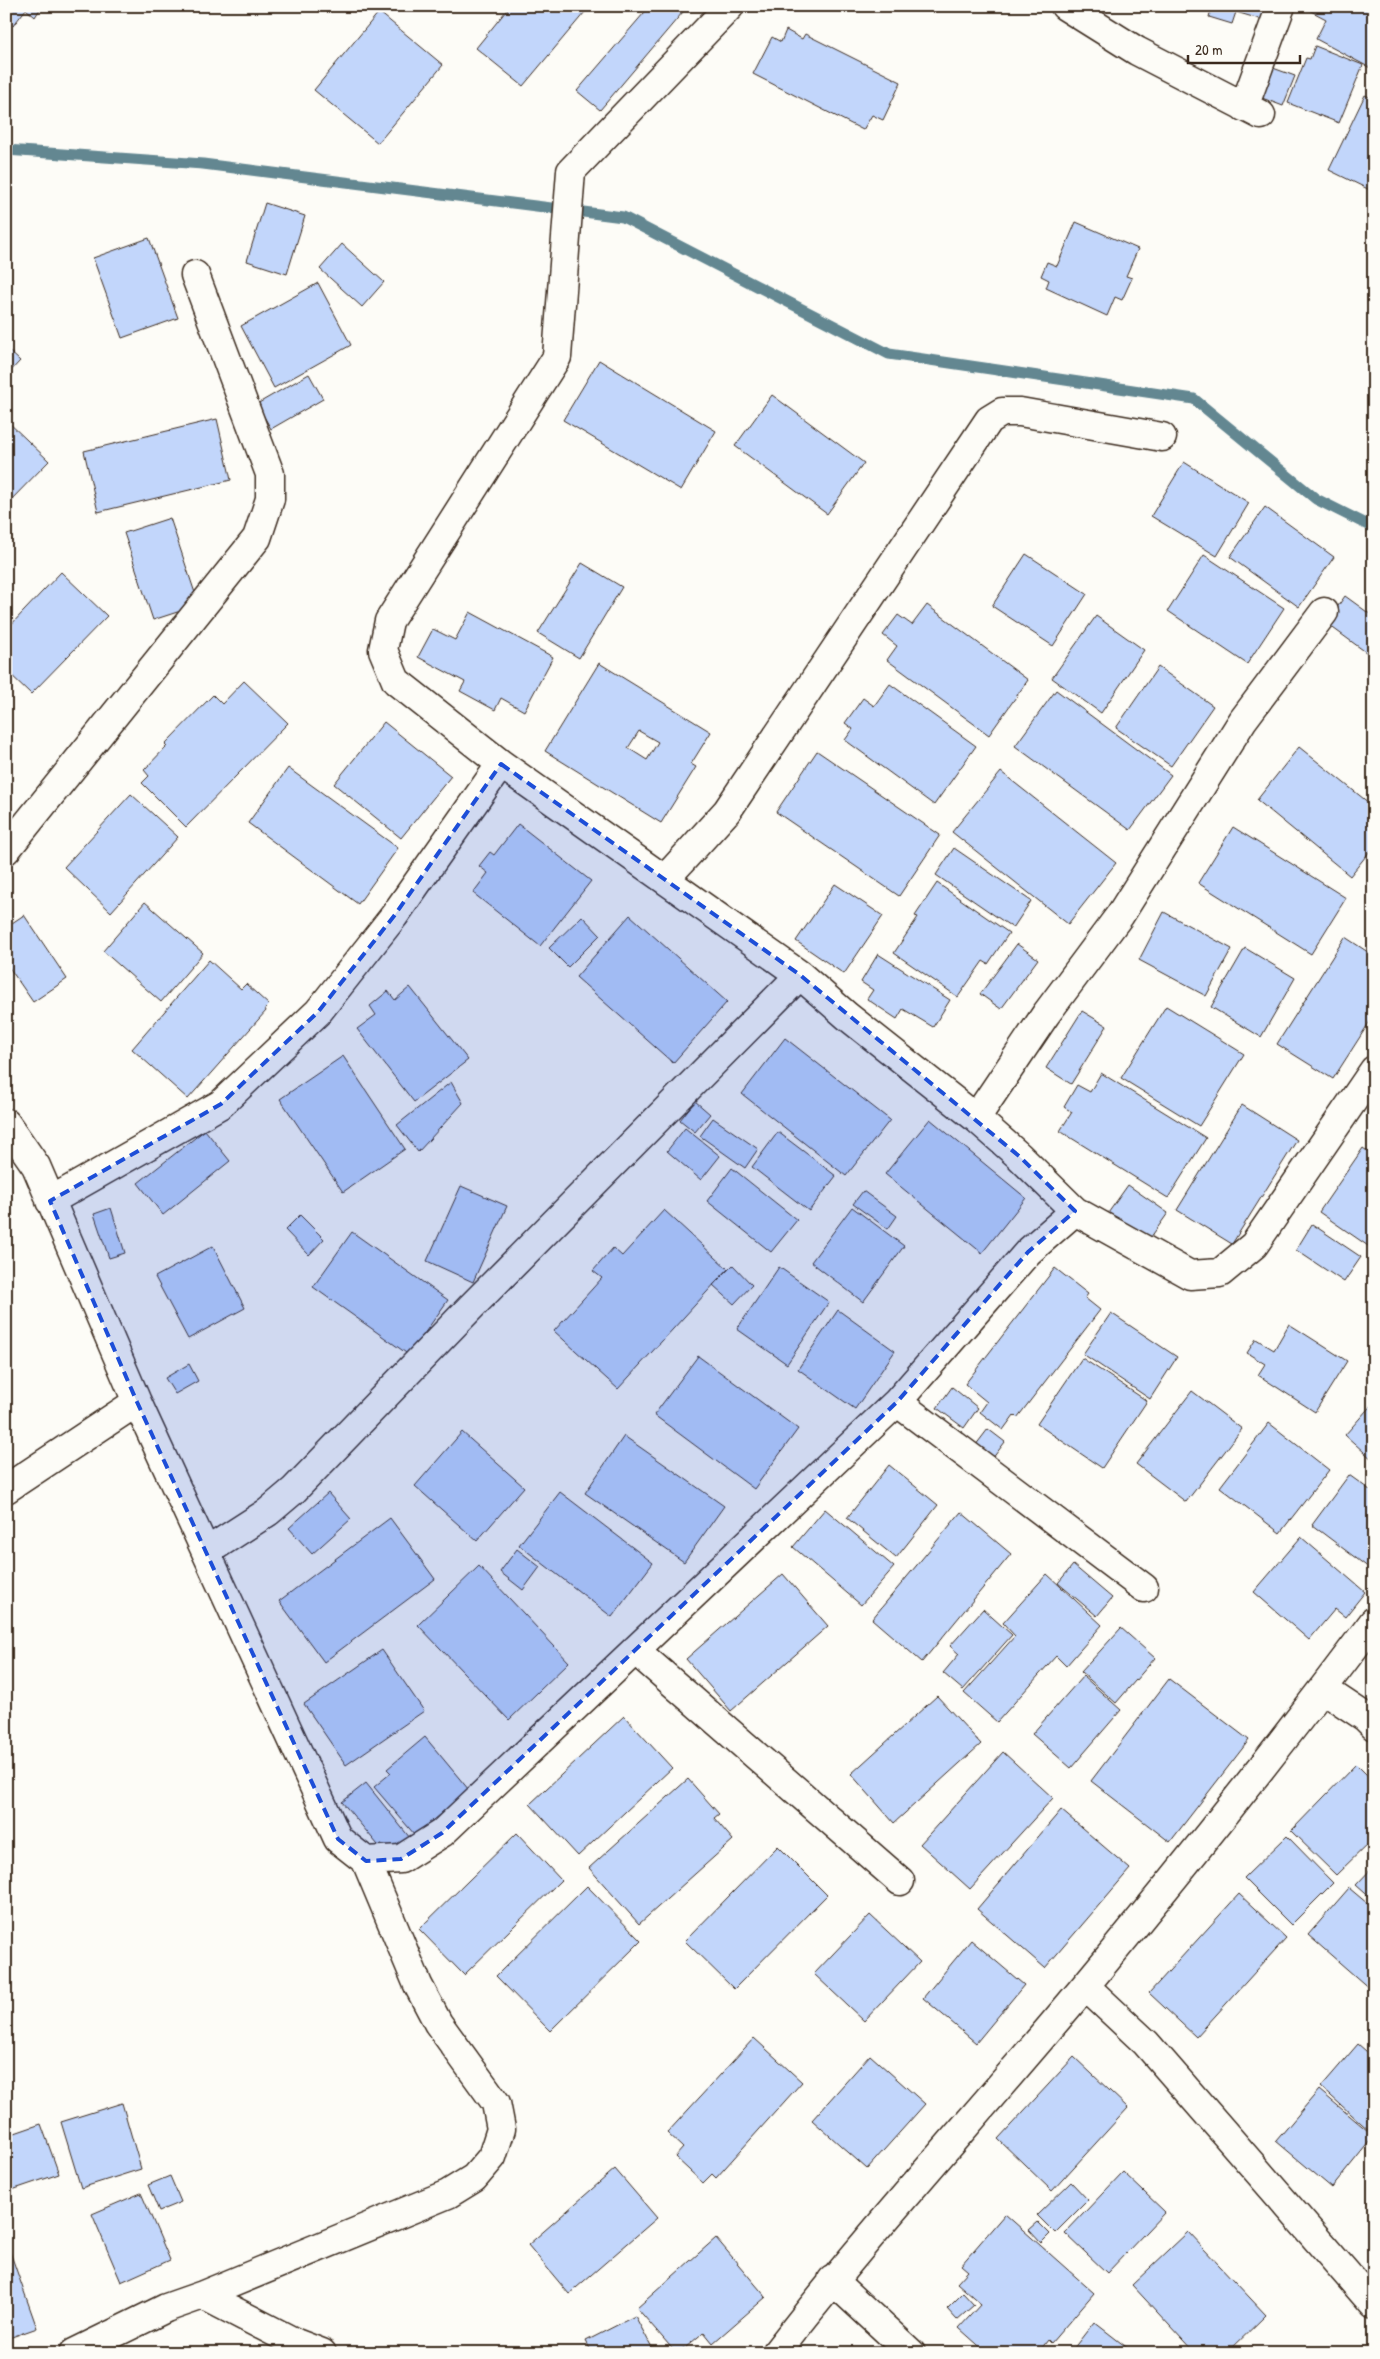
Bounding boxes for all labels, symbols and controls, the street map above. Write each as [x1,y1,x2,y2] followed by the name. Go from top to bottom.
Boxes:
[1188,32,1300,64] scale bar
[1195,39,1222,60] text: 20 m

